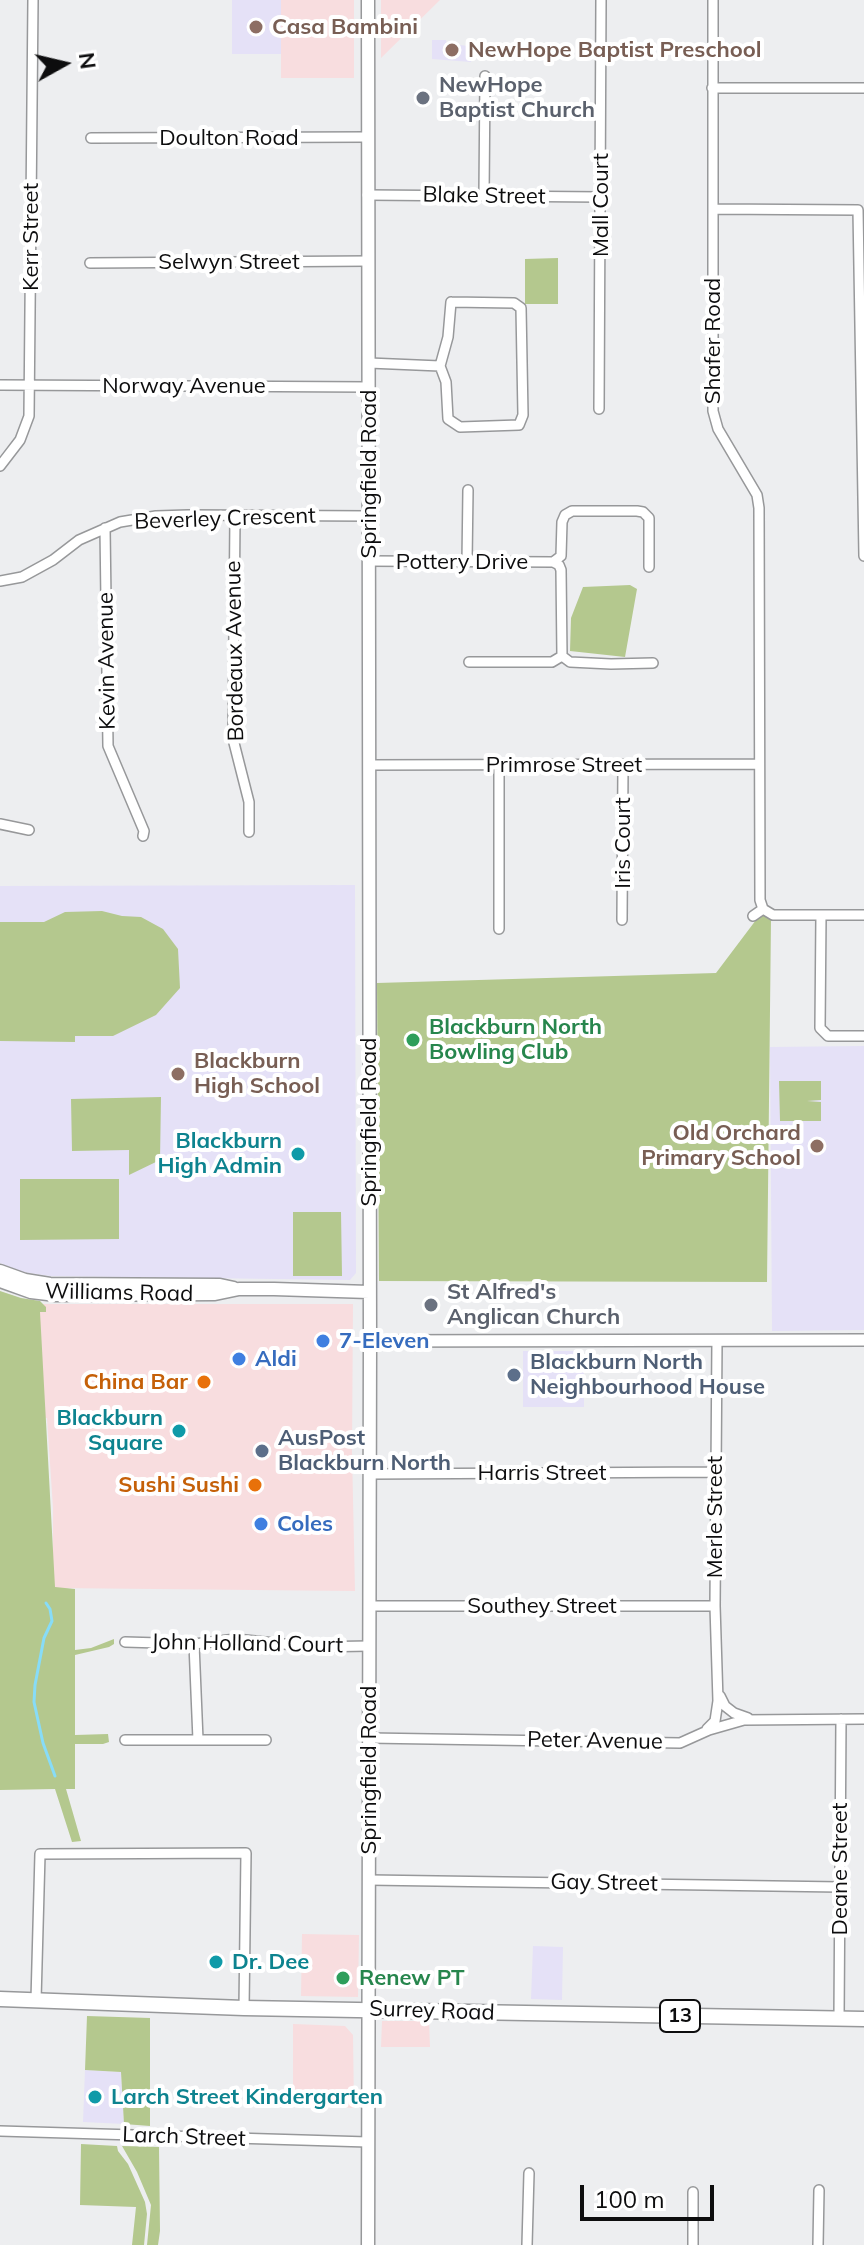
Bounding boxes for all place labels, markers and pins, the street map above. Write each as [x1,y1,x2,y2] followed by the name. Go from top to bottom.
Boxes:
[272,14,418,40] place label: Casa Bambini
[247,18,265,36] marker: Casa Bambini
[468,37,762,63] place label: NewHope Baptist Preschool
[443,41,461,59] marker: NewHope Baptist Preschool
[439,72,595,124] place label: NewHope Baptist Church
[414,89,432,107] marker: NewHope Baptist Church
[429,1014,602,1066] place label: Blackburn North Bowling Club
[404,1031,422,1049] marker: Blackburn North Bowling Club
[194,1048,320,1100] place label: Blackburn High School
[169,1065,187,1083] marker: Blackburn High School
[641,1120,801,1172] place label: Old Orchard Primary School
[157,1128,282,1180] place label: Blackburn High Admin
[808,1137,826,1155] marker: Old Orchard Primary School
[289,1145,307,1163] marker: Blackburn High Admin
[447,1279,620,1330] place label: St Alfred's Anglican Church
[422,1296,440,1314] marker: St Alfred's Anglican Church
[339,1328,430,1354] place label: 7-Eleven
[314,1332,332,1350] marker: 7-Eleven
[255,1346,297,1372] place label: Aldi
[530,1349,765,1400] place label: Blackburn North Neighbourhood House
[230,1350,248,1368] marker: Aldi
[505,1366,523,1384] marker: Blackburn North Neighbourhood House
[84,1369,188,1395] place label: China Bar
[195,1373,213,1391] marker: China Bar
[57,1405,163,1456] place label: Blackburn Square
[170,1422,188,1440] marker: Blackburn Square
[278,1425,451,1476] place label: AusPost Blackburn North
[253,1442,271,1460] marker: AusPost Blackburn North
[118,1472,239,1498] place label: Sushi Sushi
[246,1476,264,1494] marker: Sushi Sushi
[277,1511,333,1537] place label: Coles
[252,1515,270,1533] marker: Coles
[232,1949,309,1975] place label: Dr. Dee
[207,1953,225,1971] marker: Dr. Dee
[359,1965,465,1991] place label: Renew PT
[334,1969,352,1987] marker: Renew PT
[111,2084,383,2110] place label: Larch Street Kindergarten
[86,2088,104,2106] marker: Larch Street Kindergarten

